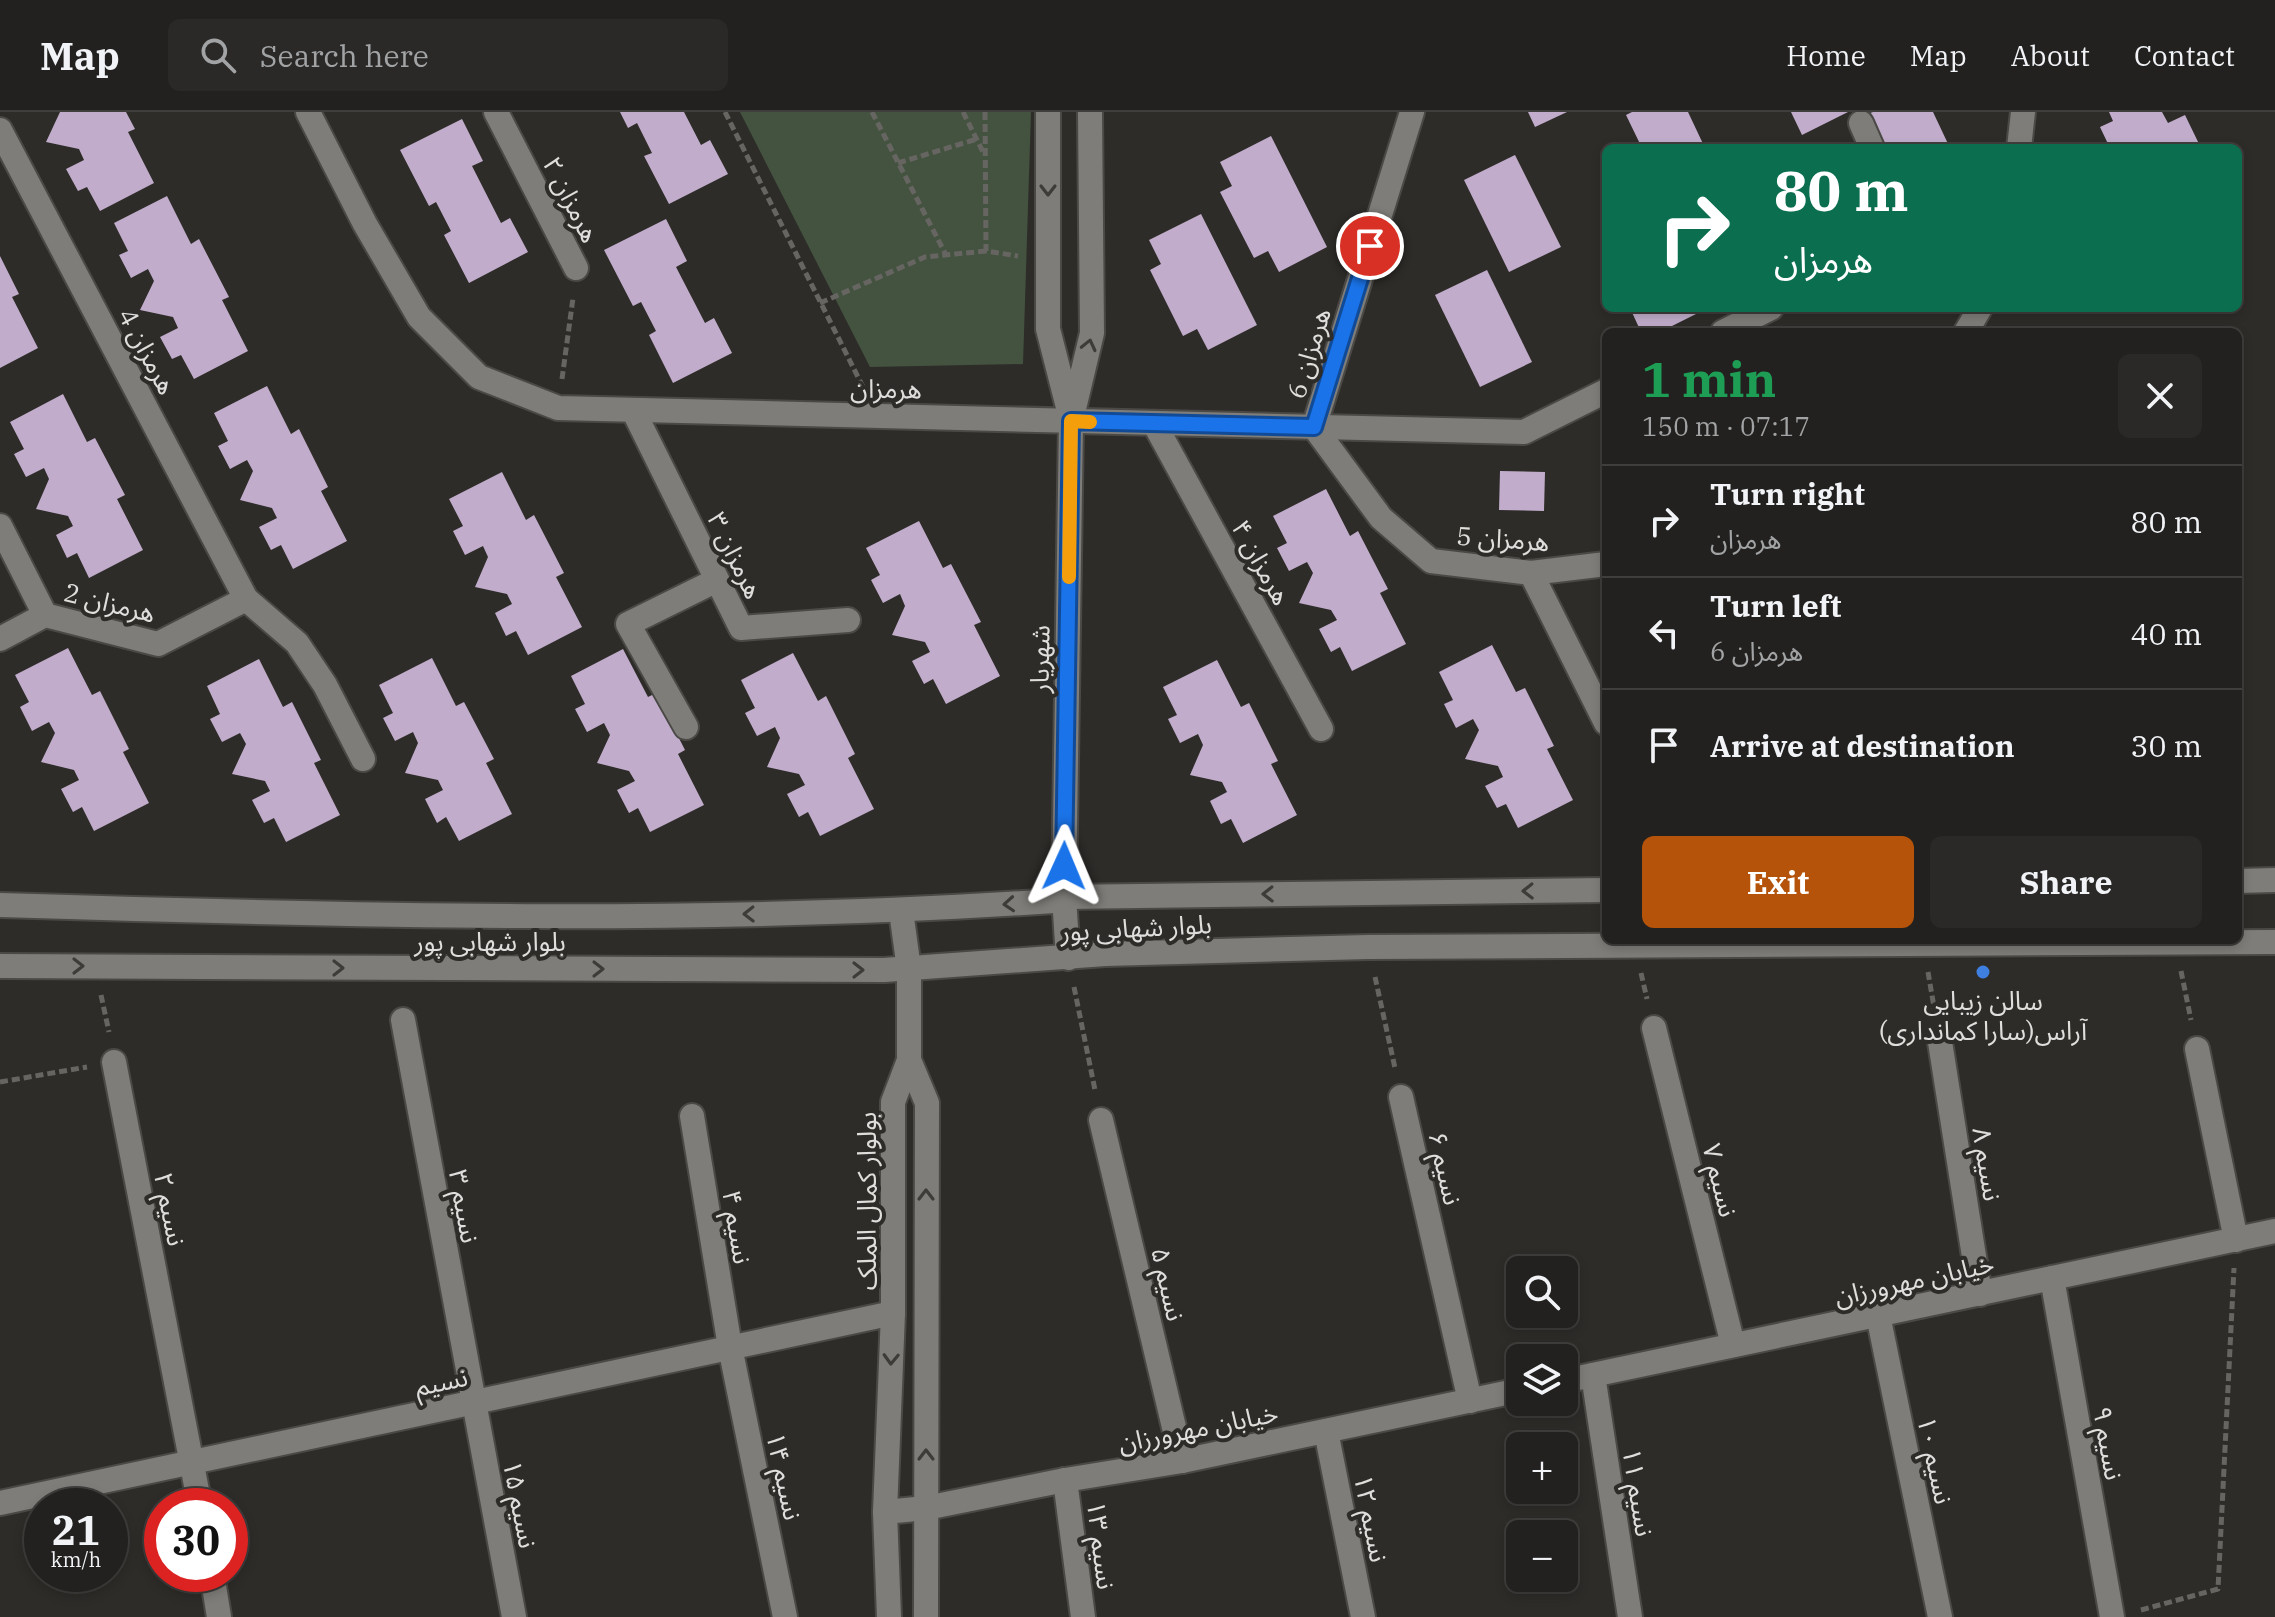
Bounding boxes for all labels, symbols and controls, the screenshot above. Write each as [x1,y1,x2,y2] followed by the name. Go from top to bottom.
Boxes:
[168,19,728,91] search box
[40,31,120,80] text: Map
[196,33,240,77] icon: search
[260,36,429,75] text: Search here
[1786,37,1866,74] text: Home
[1910,37,1967,74] text: Map
[2011,37,2090,74] text: About
[2134,37,2235,74] text: Contact
[536,150,608,248] street label: هرمزان ۲
[1774,154,1909,226] text: 80 m
[1642,176,1746,280] icon: right
[1039,184,1057,197] one-way arrow
[1336,212,1404,280] pin
[1348,224,1392,268] icon: arrive
[1774,236,1873,283] text: هرمزان
[111,302,185,400] street label: هرمزان 4
[1278,304,1338,402] street label: هرمزان 6
[1080,339,1097,353] one-way arrow
[1642,348,1776,410] text: 1 min
[2118,354,2202,438] button: close
[850,370,922,406] street label: هرمزان
[1642,409,1810,443] text: 150 m · 07:17
[1710,474,1865,513] text: Turn right
[1642,499,1686,543] icon: right
[2130,502,2202,541] text: 80 m
[700,506,772,604] street label: هرمزان ۳
[1225,513,1299,611] street label: هرمزان ۴
[1455,518,1551,558] street label: هرمزان 5
[1710,522,1781,556] text: هرمزان
[61,574,159,630] street label: هرمزان 2
[1710,586,1842,625] text: Turn left
[1642,611,1686,655] icon: left
[2130,614,2202,653] text: 40 m
[1021,625,1057,694] street label: شهریار
[1710,634,1803,668] text: هرمزان 6
[1642,723,1686,767] icon: arrive
[1710,726,2015,765] text: Arrive at destination
[2130,726,2202,765] text: 30 m
[1022,824,1106,908] position arrow
[1642,836,1914,928] button: Exit
[1930,836,2202,928] button: Share
[1521,882,1534,900] one-way arrow
[1261,886,1274,903] one-way arrow
[1002,895,1015,912] one-way arrow
[742,906,755,923] one-way arrow
[1058,906,1213,949] street label: بلوار شهابی پور
[413,924,566,959] street label: بلوار شهابی پور
[72,957,85,975] one-way arrow
[332,959,345,976] one-way arrow
[592,960,605,978] one-way arrow
[852,961,865,979] one-way arrow
[1974,963,1992,981] marker: سالن زیبایی آراس(سارا کمانداری)
[1879,983,2089,1047] place label: سالن زیبایی آراس(سارا کمانداری)
[849,1112,883,1290] street label: بولوار کمال الملک
[1961,1125,2011,1204] street label: نسیم ۸
[1417,1128,1471,1209] street label: نسیم ۶
[1692,1140,1746,1221] street label: نسیم ۷
[438,1166,488,1246] street label: نسیم ۳
[143,1169,195,1249] street label: نسیم ۲
[711,1188,761,1267] street label: نسیم ۴
[917,1188,935,1201] one-way arrow
[1140,1244,1194,1325] street label: نسیم ۵
[1831,1246,1997,1312] street label: خیابان مهرورزان
[1506,1256,1578,1592] map controls
[1506,1256,1578,1328] button: search
[1506,1344,1578,1416] button: layers
[883,1353,900,1366] one-way arrow
[411,1359,471,1407] street label: نسیم
[1115,1395,1281,1459] street label: خیابان مهرورزان
[2082,1403,2132,1483] street label: نسیم ۹
[1906,1413,1962,1508] street label: نسیم ۱۰
[755,1429,811,1524] street label: نسیم ۱۴
[1506,1432,1578,1504] button: +
[1611,1445,1663,1539] street label: نسیم ۱۱
[917,1448,935,1461] one-way arrow
[492,1457,546,1552] street label: نسیم ۱۵
[1343,1471,1397,1566] street label: نسیم ۱۲
[144,1488,248,1592] speed limit sign: 30
[1076,1499,1124,1592] street label: نسیم ۱۳
[52,1504,100,1556] text: 21
[1506,1520,1578,1592] button: −
[51,1546,101,1573] text: km/h

